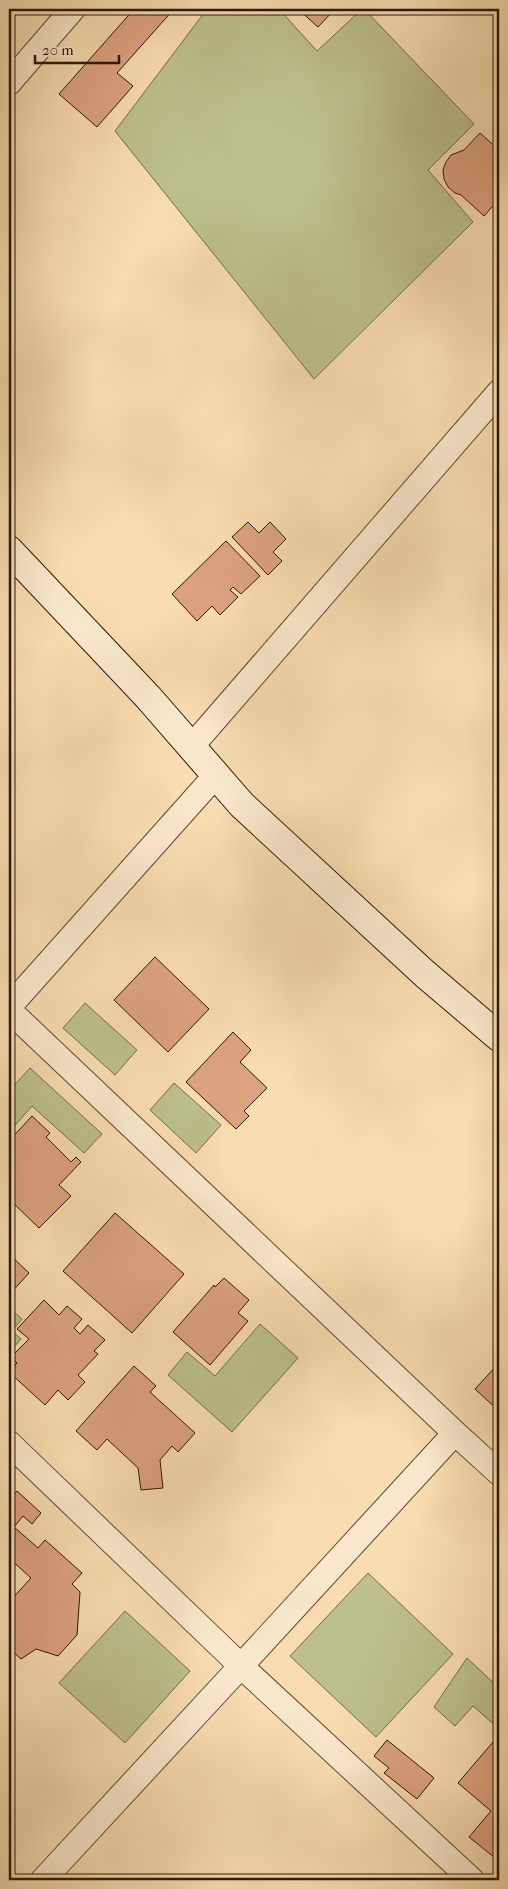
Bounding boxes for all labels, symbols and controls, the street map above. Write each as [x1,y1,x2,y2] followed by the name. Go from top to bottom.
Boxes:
[35,32,119,64] scale bar
[42,41,74,59] text: 20 m

